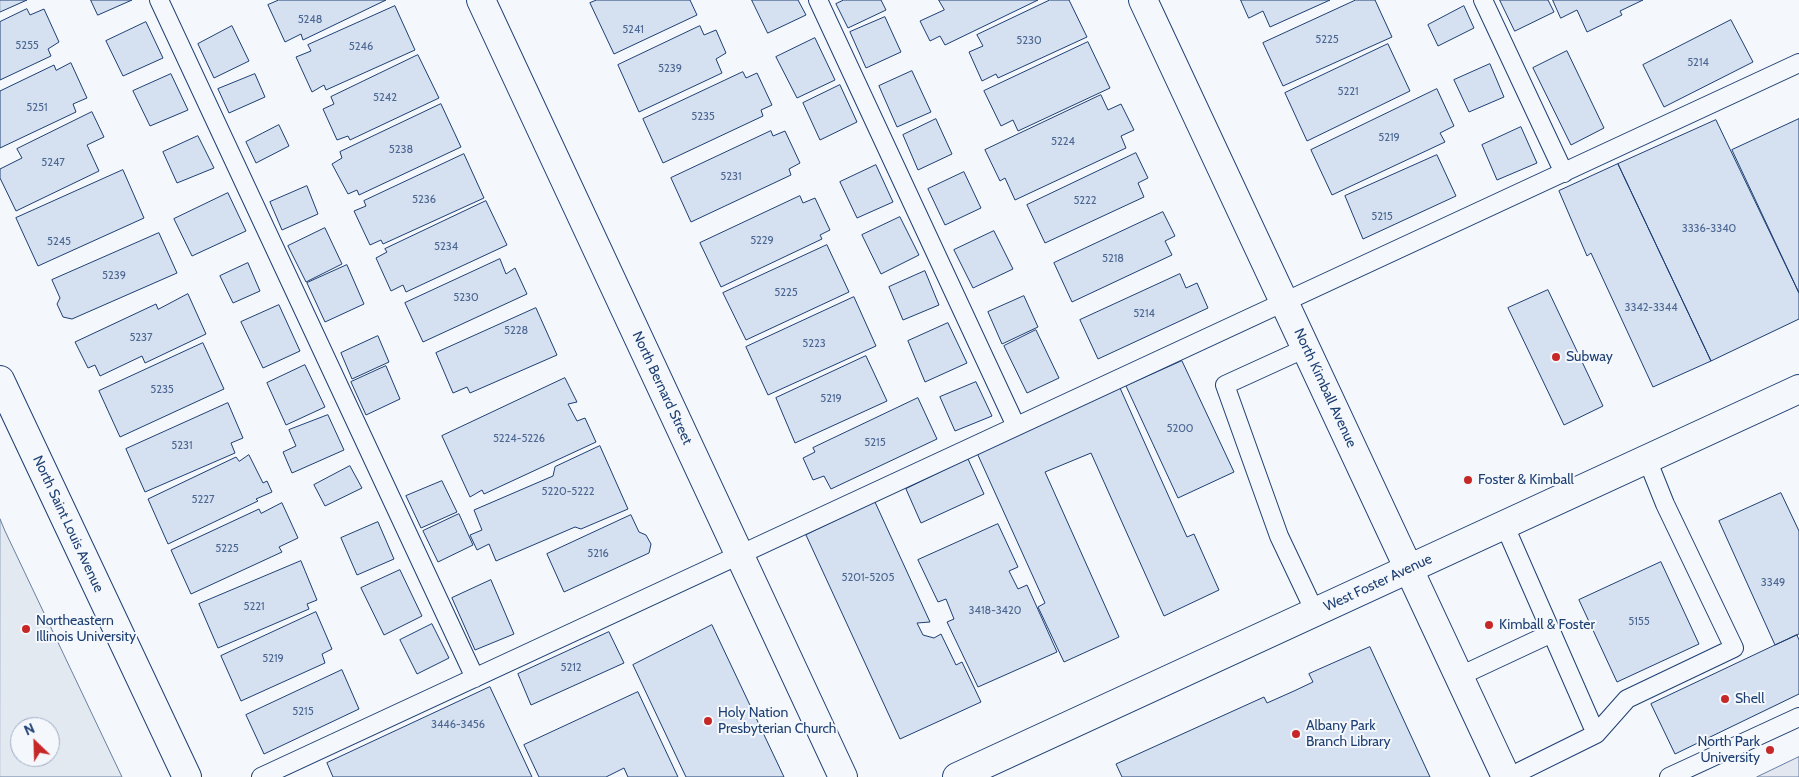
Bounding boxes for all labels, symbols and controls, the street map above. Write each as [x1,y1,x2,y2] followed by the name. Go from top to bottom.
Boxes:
[298,13,322,27] house number: 5248
[622,23,644,37] house number: 5241
[1315,33,1339,47] house number: 5225
[1016,34,1042,48] house number: 5230
[15,39,39,53] house number: 5255
[349,40,373,54] house number: 5246
[1687,56,1709,70] house number: 5214
[658,62,682,76] house number: 5239
[1337,85,1359,99] house number: 5221
[373,91,397,105] house number: 5242
[26,101,48,115] house number: 5251
[691,110,715,124] house number: 5235
[1378,131,1400,145] house number: 5219
[1051,135,1075,149] house number: 5224
[389,143,413,157] house number: 5238
[41,156,65,170] house number: 5247
[720,170,742,184] house number: 5231
[412,193,436,207] house number: 5236
[1073,194,1097,208] house number: 5222
[1371,210,1393,224] house number: 5215
[1682,222,1736,236] house number: 3336-3340
[750,234,774,248] house number: 5229
[47,235,71,249] house number: 5245
[434,240,458,254] house number: 5234
[1102,252,1124,266] house number: 5218
[102,269,126,283] house number: 5239
[774,286,798,300] house number: 5225
[453,291,479,305] house number: 5230
[1624,301,1678,315] house number: 3342-3344
[1133,307,1155,321] house number: 5214
[504,324,528,338] house number: 5228
[1290,326,1360,450] street label: North Kimball Avenue
[628,329,696,447] street label: North Bernard Street
[129,331,153,345] house number: 5237
[802,337,826,351] house number: 5223
[1566,349,1613,365] place label: Subway
[1550,351,1562,363] marker: Subway
[150,383,174,397] house number: 5235
[820,392,842,406] house number: 5219
[1166,422,1194,436] house number: 5200
[493,432,545,446] house number: 5224-5226
[864,436,886,450] house number: 5215
[171,439,193,453] house number: 5231
[29,453,107,595] street label: North Saint Louis Avenue
[1478,472,1574,488] place label: Foster & Kimball
[1462,474,1474,486] marker: Foster & Kimball
[541,485,595,499] house number: 5220-5222
[191,493,215,507] house number: 5227
[215,542,239,556] house number: 5225
[587,547,609,561] house number: 5216
[1321,551,1435,615] street label: West Foster Avenue
[842,571,894,585] house number: 5201-5205
[1761,576,1785,590] house number: 3349
[243,600,265,614] house number: 5221
[969,604,1021,618] house number: 3418-3420
[36,613,136,646] place label: Northeastern Illinois University
[1628,615,1650,629] house number: 5155
[1499,617,1595,633] place label: Kimball & Foster
[1483,619,1495,631] marker: Kimball & Foster
[20,623,32,635] marker: Northeastern Illinois University
[262,652,284,666] house number: 5219
[560,661,582,675] house number: 5212
[1735,691,1764,707] place label: Shell
[1719,693,1731,705] marker: Shell
[292,705,314,719] house number: 5215
[718,705,836,738] place label: Holy Nation Presbyterian Church
[702,715,714,727] marker: Holy Nation Presbyterian Church
[10,717,60,767] north arrow
[431,718,485,732] house number: 3446-3456
[1306,718,1391,750] place label: Albany Park Branch Library
[21,719,37,739] text: N
[1290,728,1302,740] marker: Albany Park Branch Library
[1698,734,1760,766] place label: North Park University
[1764,744,1776,756] marker: North Park University

